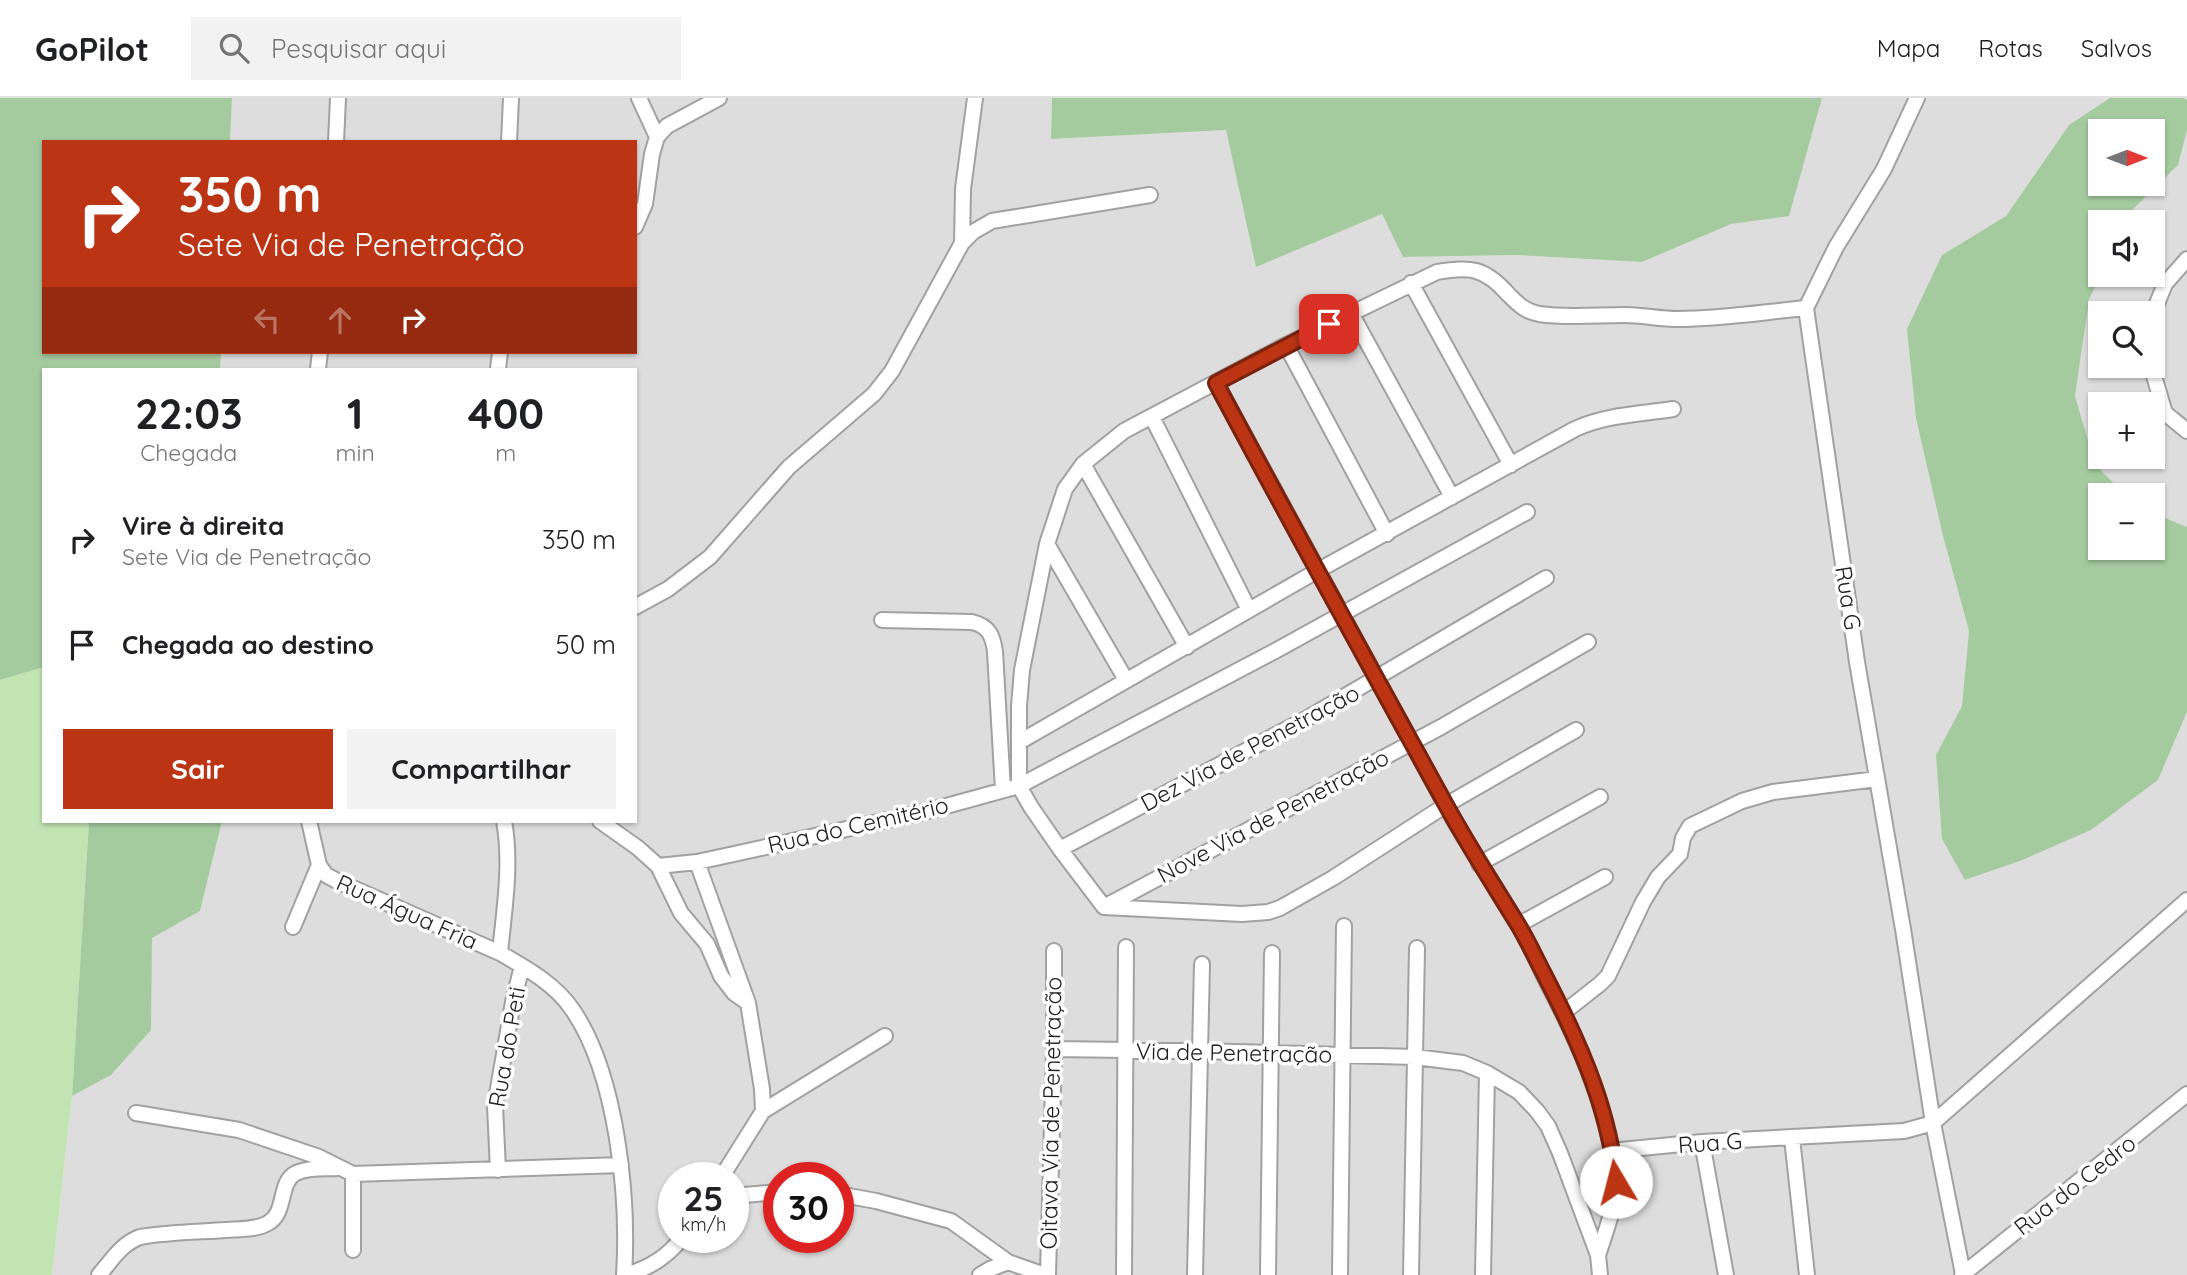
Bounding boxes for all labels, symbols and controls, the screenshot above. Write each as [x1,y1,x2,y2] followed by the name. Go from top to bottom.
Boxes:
[191,17,681,80] search box
[35,28,149,69] text: GoPilot
[215,29,253,67] icon: search
[271,32,446,65] text: Pesquisar aqui
[1877,33,1940,63] text: Mapa
[1978,33,2043,63] text: Rotas
[2081,33,2152,63] text: Salvos
[2088,119,2165,196] north arrow
[2088,119,2165,560] map controls
[178,163,322,224] text: 350 m
[63,168,154,259] icon: right
[2088,210,2165,287] button: sound
[178,224,525,264] text: Sete Via de Penetração
[1299,294,1359,354] pin
[248,301,286,339] icon: left
[321,301,359,339] icon: ahead
[394,301,432,339] icon: right
[2088,301,2165,378] button: search
[1310,305,1348,343] icon: arrive
[135,387,243,440] text: 22:03
[347,387,363,440] text: 1
[468,387,544,440] text: 400
[2088,392,2165,469] button: +
[140,438,237,467] text: Chegada
[336,438,375,467] text: min
[495,438,516,467] text: m
[2088,483,2165,560] button: −
[122,509,284,542] text: Vire à direita
[63,521,101,559] icon: right
[542,523,616,556] text: 350 m
[122,542,371,571] text: Sete Via de Penetração
[1829,564,1868,632] street label: Rua G
[63,626,101,664] icon: arrive
[122,628,374,661] text: Chegada ao destino
[556,628,616,661] text: 50 m
[1135,678,1364,818] street label: Dez Via de Penetração
[63,729,333,809] button: Sair
[347,729,616,809] button: Compartilhar
[1152,742,1394,889] street label: Nove Via de Penetração
[765,790,951,859] street label: Rua do Cemitério
[332,868,482,956] street label: Rua Água Fria
[1034,976,1067,1250] street label: Oitava Via de Penetração
[482,984,531,1109] street label: Rua do Peti
[1136,1036,1332,1069] street label: Via de Penetração
[1677,1126,1743,1159] street label: Rua G
[2008,1128,2141,1241] street label: Rua do Cedro
[1579,1145,1653,1219] position arrow
[763,1162,854,1253] speed limit sign: 30
[683,1176,724,1220] text: 25
[681,1213,726,1236] text: km/h

